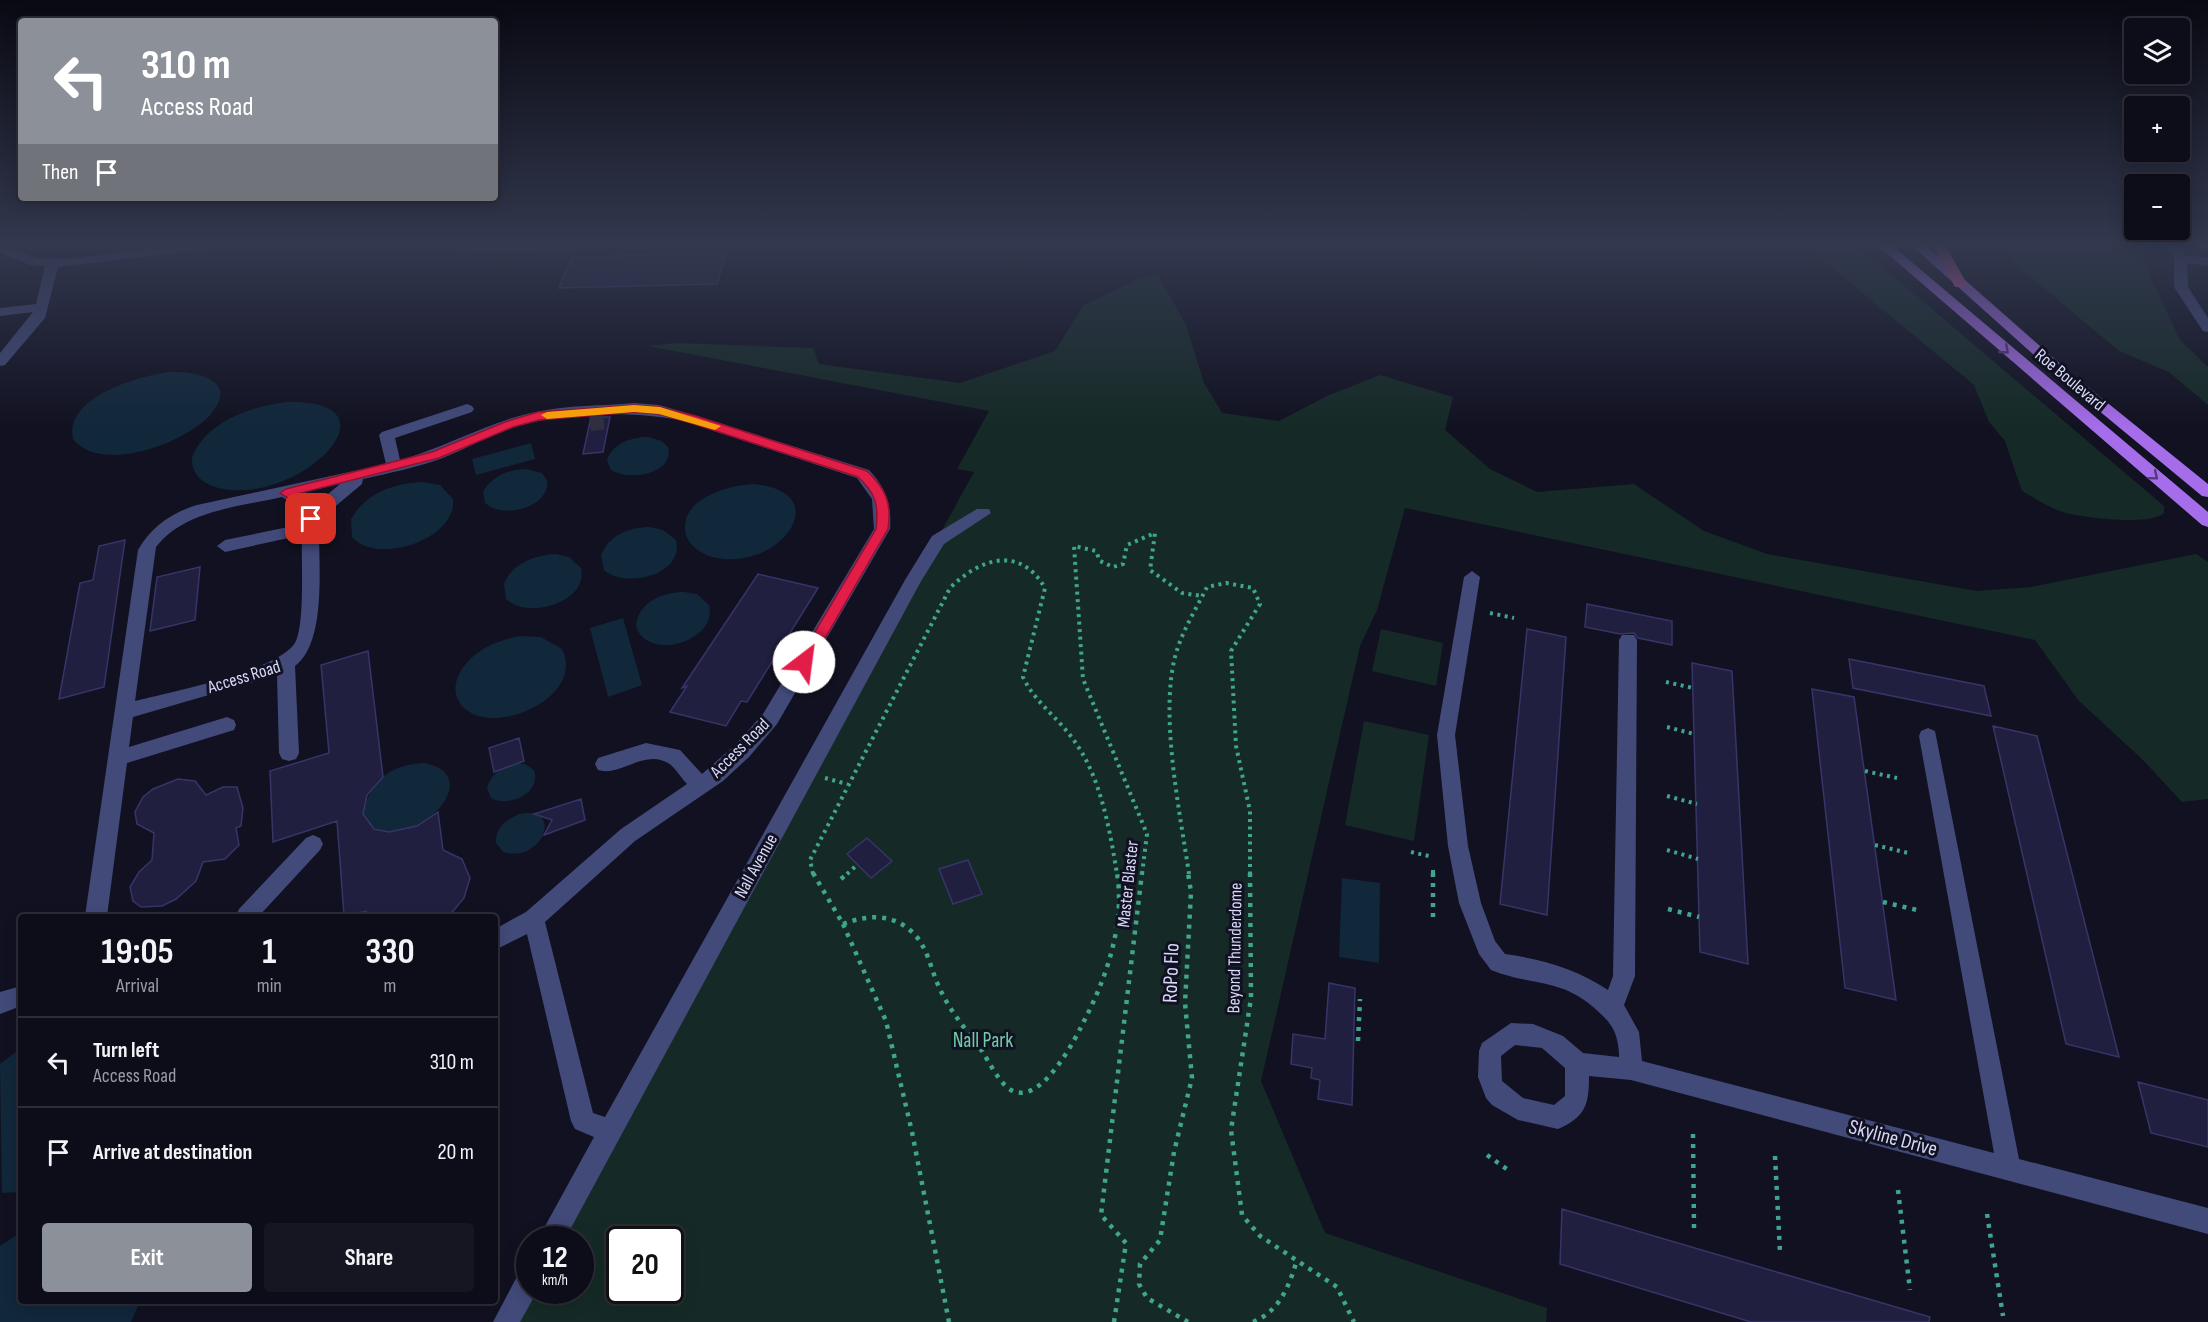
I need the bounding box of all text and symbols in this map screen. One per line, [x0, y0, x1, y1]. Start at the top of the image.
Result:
map controls [2124, 18, 2190, 240]
button: layers [2124, 18, 2190, 84]
text: 310 m [141, 40, 231, 91]
icon: left [42, 42, 120, 120]
text: Access Road [141, 91, 254, 123]
button: + [2124, 96, 2190, 162]
icon: arrive [90, 156, 123, 189]
text: Then [42, 159, 78, 186]
button: − [2124, 174, 2190, 240]
one-way arrow [1998, 343, 2009, 354]
street label: Roe Boulevard [2031, 345, 2109, 415]
one-way arrow [2147, 469, 2158, 480]
pin [285, 493, 336, 544]
icon: arrive [294, 502, 327, 535]
position arrow [772, 630, 836, 694]
street label: Access Road [204, 656, 283, 698]
street label: Access Road [705, 714, 774, 783]
street label: Nall Avenue [730, 830, 782, 902]
street label: Master Blaster [1113, 840, 1143, 928]
street label: Beyond Thunderdome [1223, 882, 1247, 1014]
text: 19:05 [101, 931, 174, 974]
text: 1 [262, 931, 276, 974]
text: 330 [365, 931, 415, 974]
street label: RoPo Flo [1157, 943, 1185, 1003]
text: Arrival [116, 974, 159, 998]
text: min [257, 974, 282, 998]
text: m [384, 974, 396, 998]
park label: Nall Park [953, 1028, 1013, 1053]
text: Turn left [93, 1037, 159, 1064]
icon: left [42, 1046, 75, 1079]
text: 310 m [430, 1049, 474, 1076]
text: Access Road [93, 1064, 176, 1088]
street label: Skyline Drive [1846, 1114, 1940, 1162]
icon: arrive [42, 1136, 75, 1169]
text: Arrive at destination [93, 1139, 252, 1166]
text: 20 m [438, 1139, 474, 1166]
button: Exit [42, 1223, 252, 1292]
button: Share [264, 1223, 474, 1292]
speed limit sign: 20 [606, 1226, 684, 1304]
text: 12 [542, 1240, 568, 1276]
text: km/h [542, 1271, 568, 1290]

